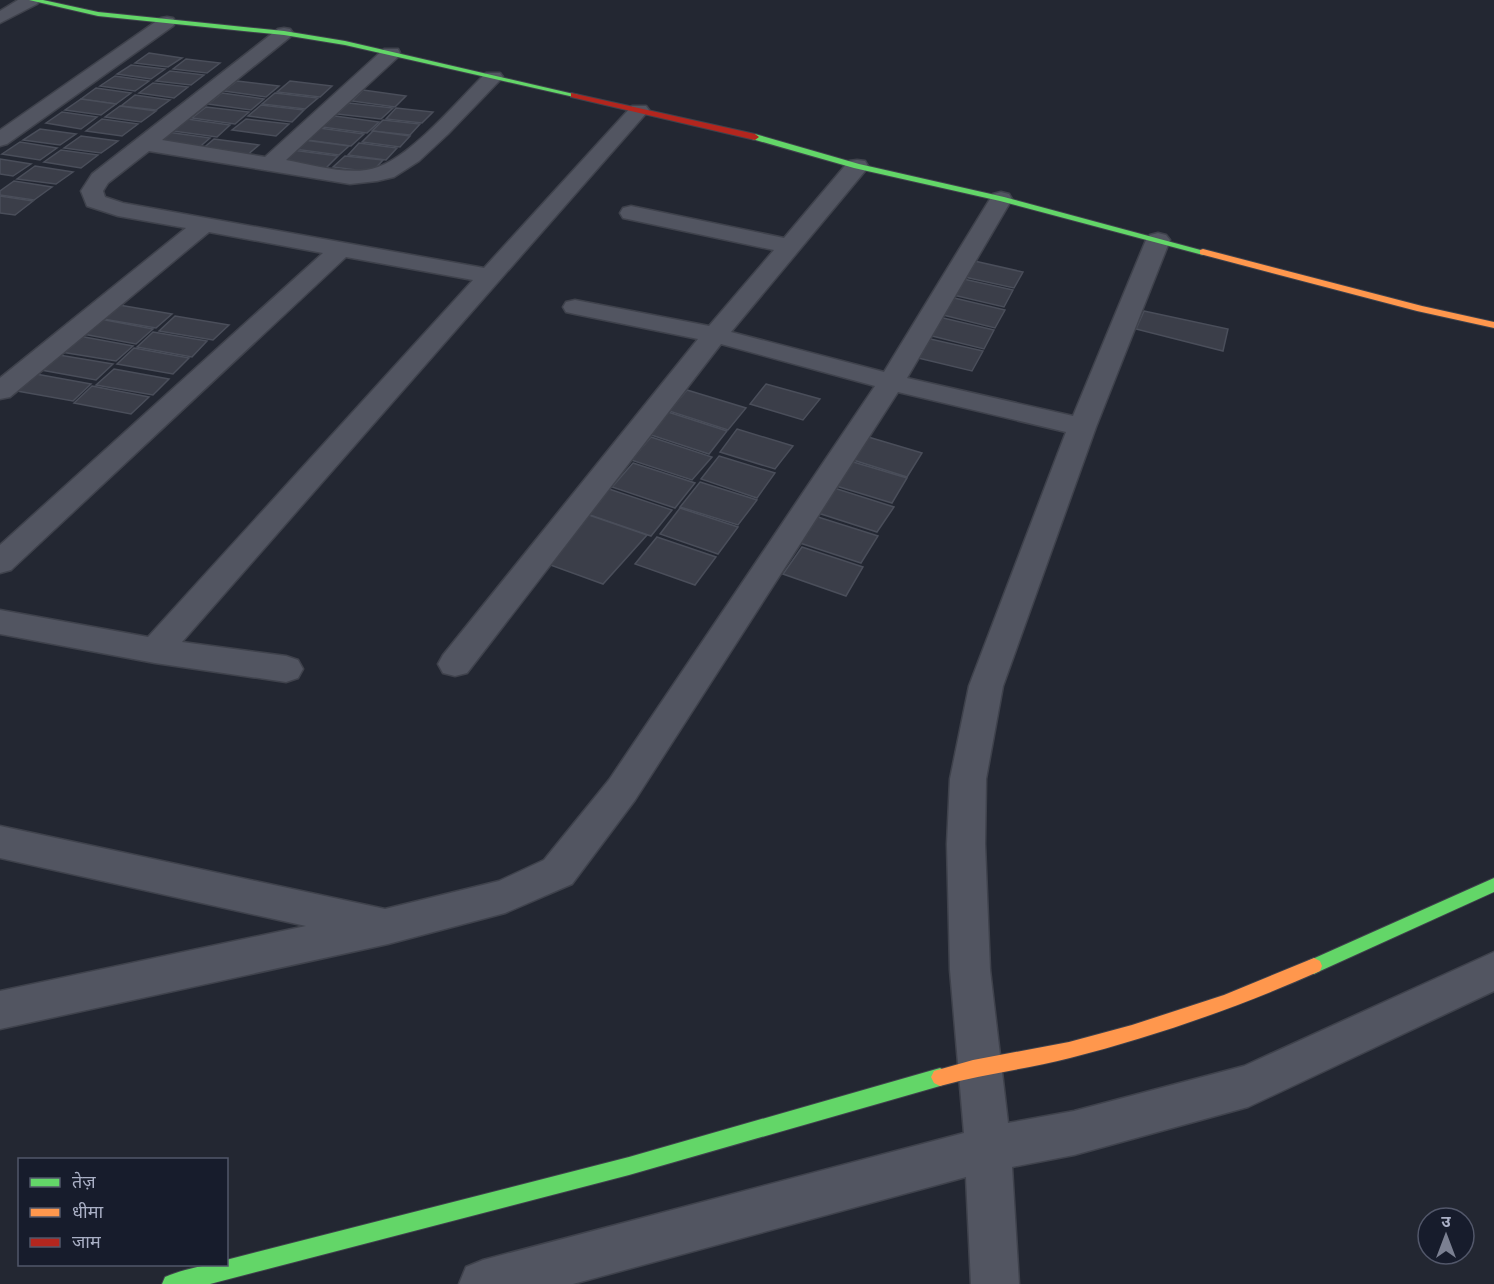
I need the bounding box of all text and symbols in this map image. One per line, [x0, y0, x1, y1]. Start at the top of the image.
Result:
legend [18, 1158, 228, 1266]
text: तेज़ [72, 1171, 96, 1192]
text: धीमा [72, 1201, 103, 1222]
north arrow [1416, 1206, 1476, 1266]
text: उ [1441, 1212, 1451, 1231]
text: जाम [72, 1231, 102, 1252]

